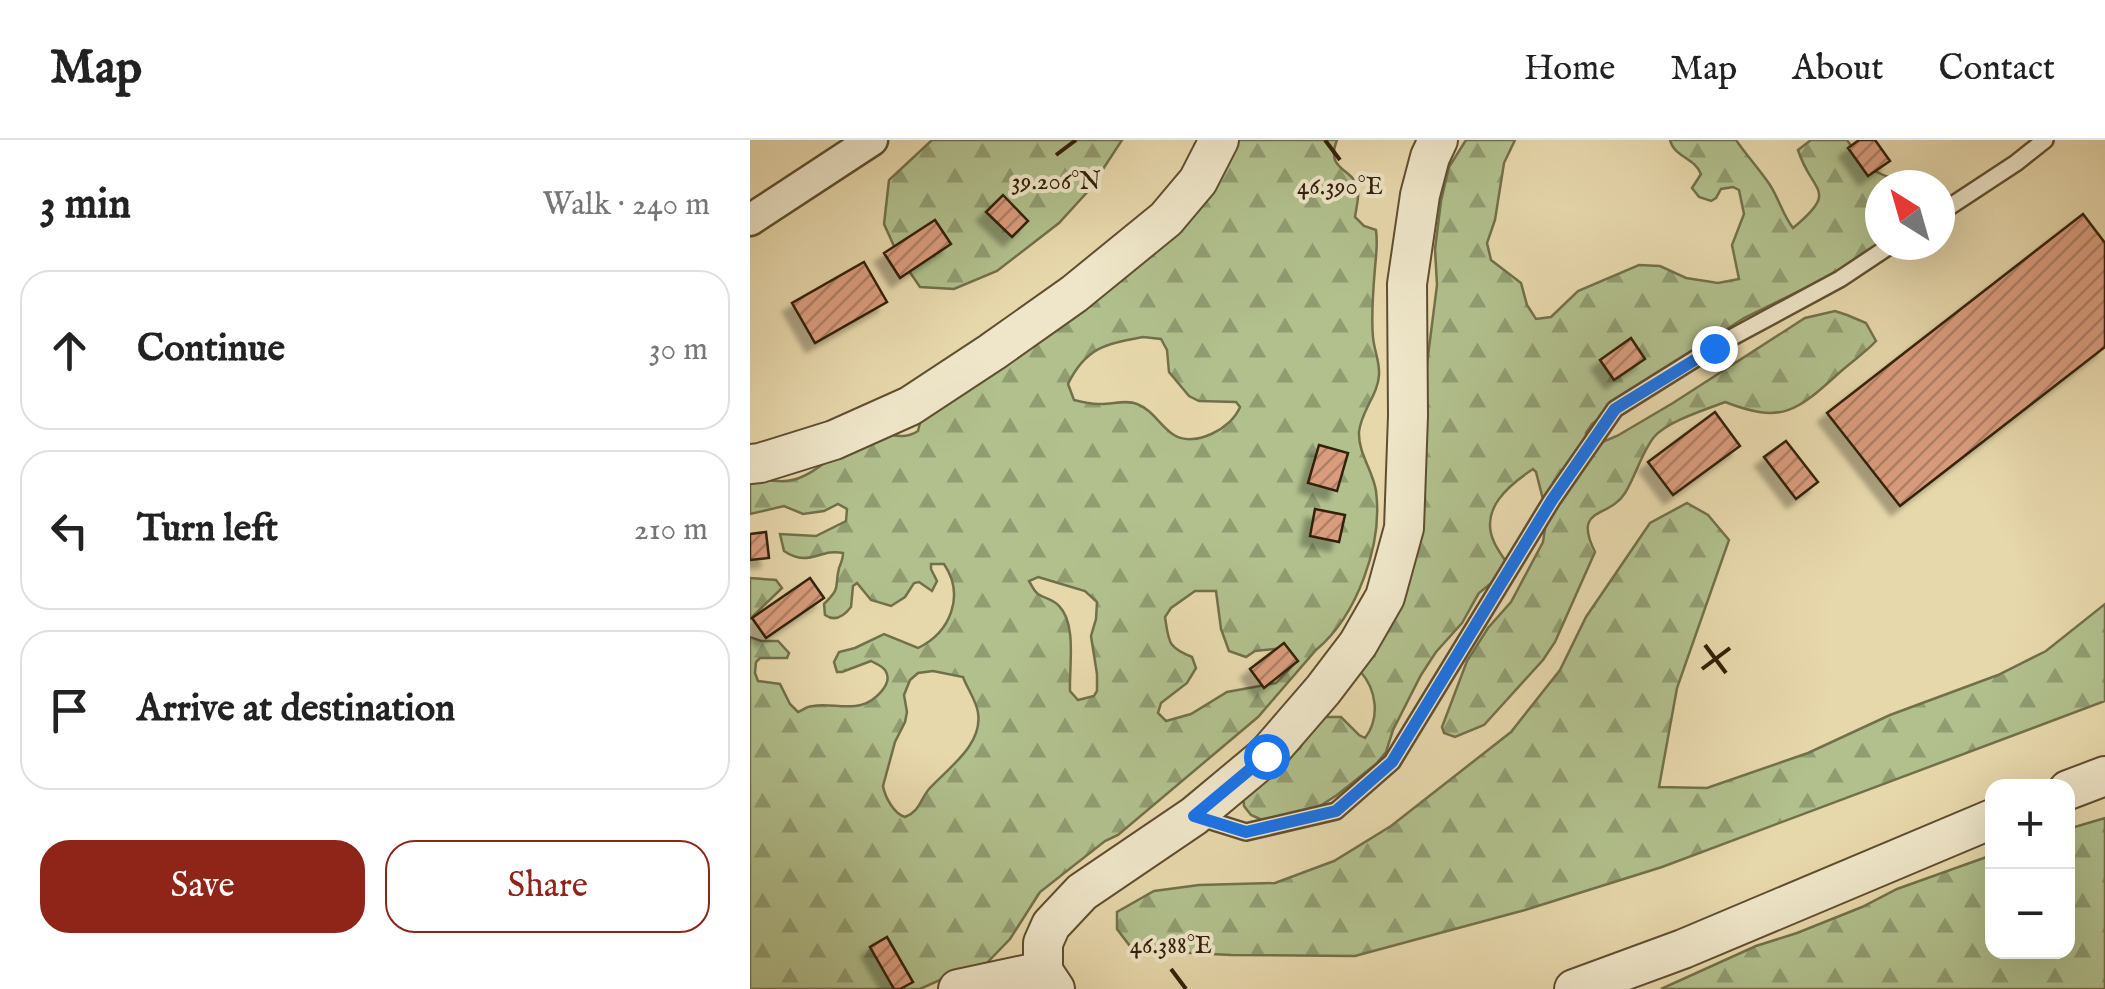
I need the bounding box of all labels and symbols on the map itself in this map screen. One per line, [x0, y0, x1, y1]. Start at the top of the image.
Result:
text: 39.206°N [1011, 166, 1101, 198]
north arrow [1865, 170, 1955, 260]
text: 46.390°E [1297, 171, 1383, 203]
route end [1692, 326, 1738, 372]
route start [1244, 734, 1290, 780]
text: 46.388°E [1130, 930, 1212, 962]

